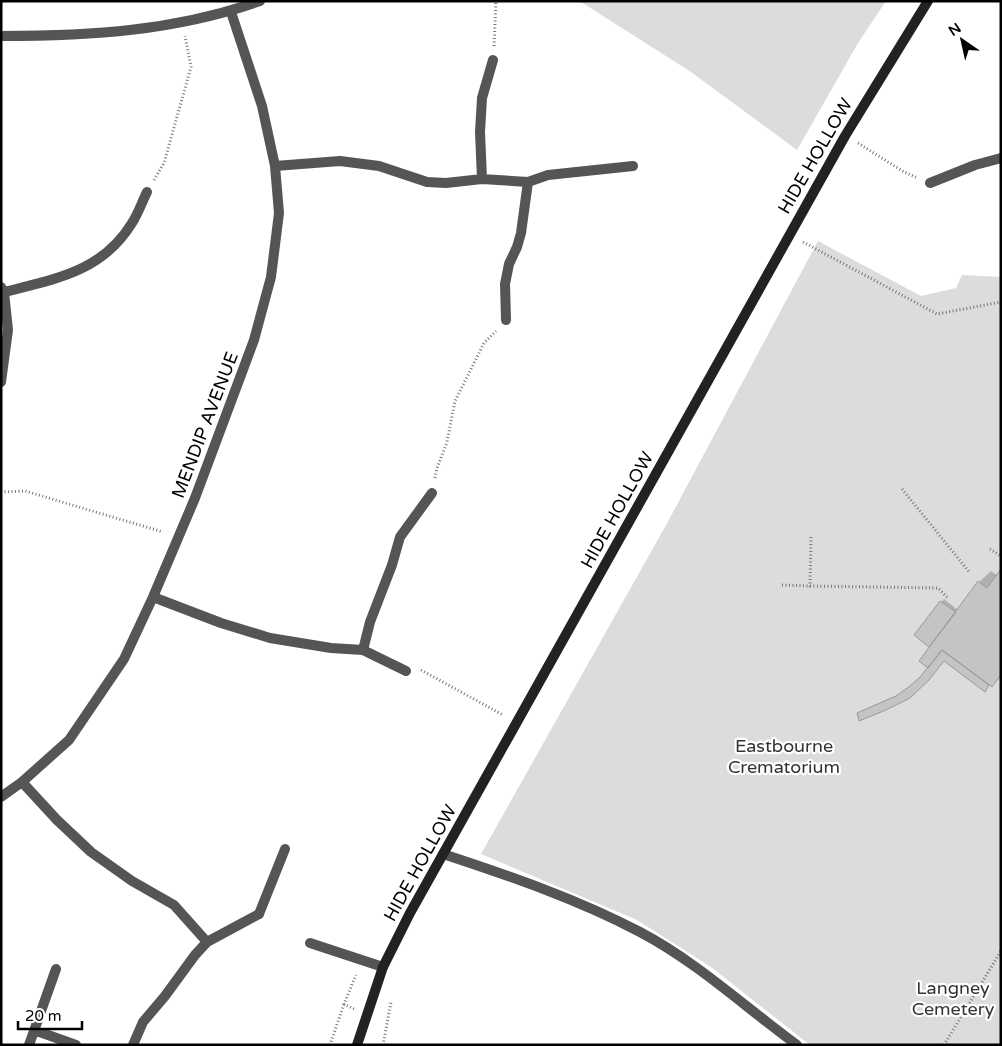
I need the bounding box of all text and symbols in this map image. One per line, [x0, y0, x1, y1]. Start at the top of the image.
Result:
north arrow [937, 15, 987, 65]
text: N [946, 19, 964, 40]
street label: HIDE HOLLOW [773, 94, 857, 218]
street label: MENDIP AVENUE [167, 349, 243, 501]
street label: HIDE HOLLOW [576, 448, 658, 572]
park label: Eastbourne Crematorium [728, 735, 840, 778]
street label: HIDE HOLLOW [379, 801, 461, 925]
park label: Langney Cemetery [912, 977, 995, 1020]
scale bar [18, 998, 81, 1030]
text: 20 m [25, 1007, 62, 1025]

